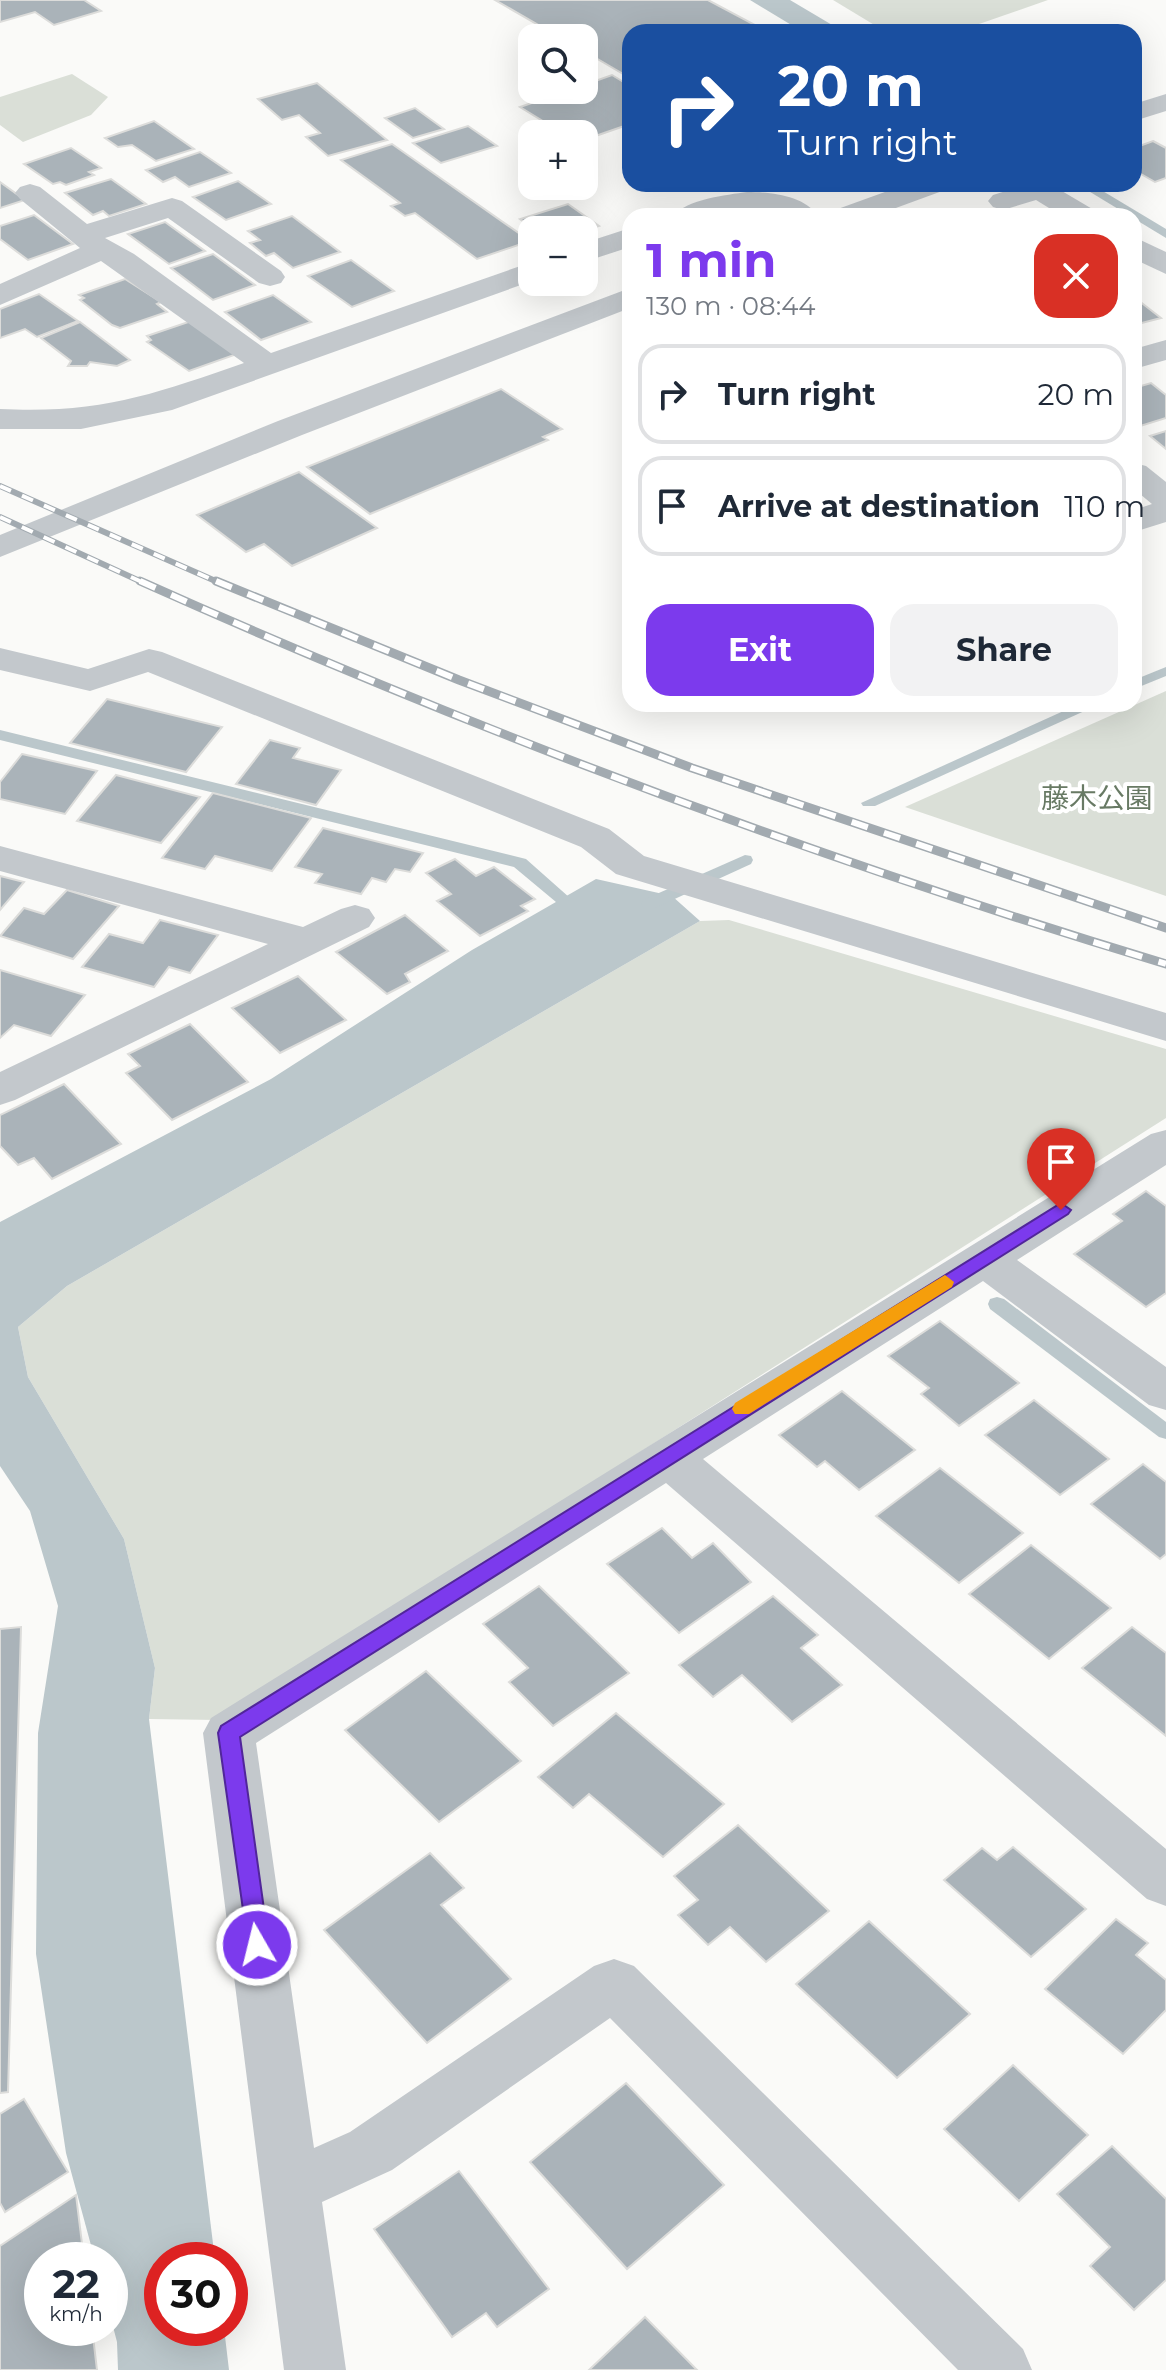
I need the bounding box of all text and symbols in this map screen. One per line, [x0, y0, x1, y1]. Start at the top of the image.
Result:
map controls [518, 24, 598, 296]
button: search [518, 24, 598, 104]
text: 20 m [778, 52, 924, 120]
icon: right [646, 56, 750, 160]
button: + [518, 120, 598, 200]
text: Turn right [778, 120, 958, 164]
button: − [518, 216, 598, 296]
text: 1 min [646, 231, 776, 289]
button: close [1034, 234, 1118, 318]
text: 130 m · 08:44 [646, 290, 816, 322]
icon: right [650, 372, 694, 416]
text: Turn right [718, 376, 875, 413]
text: 20 m [1037, 376, 1114, 413]
icon: arrive [650, 484, 694, 528]
text: Arrive at destination [718, 488, 1040, 525]
text: 110 m [1064, 488, 1145, 525]
button: Exit [646, 604, 874, 696]
button: Share [890, 604, 1118, 696]
park label: 藤木公園 [1041, 781, 1153, 815]
pin [1027, 1128, 1095, 1210]
icon: arrive [1039, 1140, 1083, 1184]
position arrow [215, 1903, 299, 1987]
speed limit sign: 30 [144, 2242, 248, 2346]
text: 22 [52, 2259, 100, 2308]
text: km/h [49, 2302, 103, 2326]

